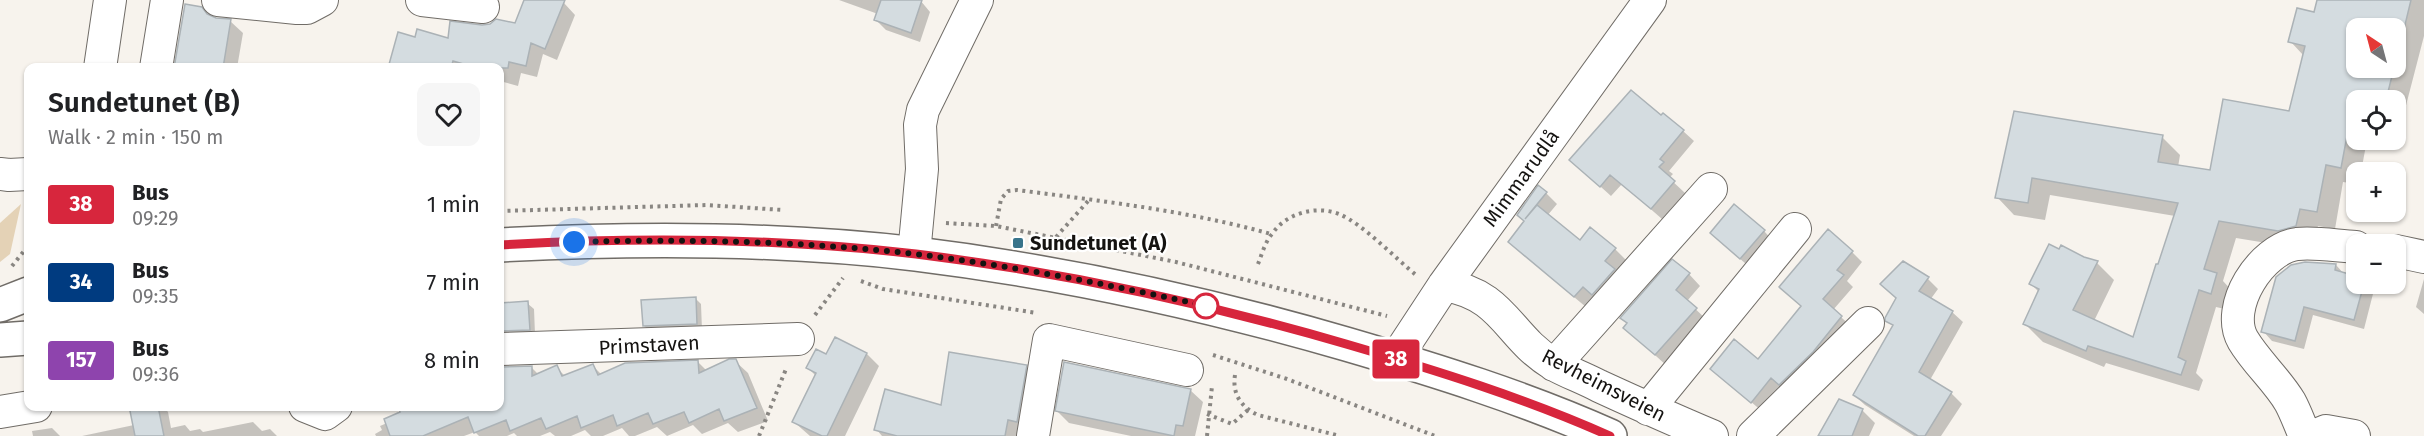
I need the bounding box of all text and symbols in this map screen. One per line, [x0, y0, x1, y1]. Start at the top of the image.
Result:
north arrow [2346, 18, 2406, 78]
map controls [2346, 18, 2406, 294]
button: heart [417, 83, 480, 146]
text: Sundetunet (B) [48, 86, 240, 119]
button: locate [2346, 90, 2406, 150]
text: Walk · 2 min · 150 m [48, 125, 223, 149]
street label: Mimmarudlå [1478, 125, 1564, 231]
button: + [2346, 162, 2406, 222]
text: Bus [132, 179, 169, 206]
text: 38 [69, 191, 93, 217]
text: 1 min [427, 191, 480, 218]
text: 09:29 [132, 206, 178, 230]
your location [559, 227, 589, 257]
place label: Sundetunet (A) [1030, 231, 1167, 255]
button: − [2346, 234, 2406, 294]
marker: Sundetunet (A) [1011, 236, 1025, 250]
text: Bus [132, 257, 169, 284]
text: 34 [70, 269, 92, 295]
text: 7 min [426, 269, 480, 296]
text: 09:35 [132, 284, 178, 308]
unlabelled marker [1193, 293, 1219, 319]
street label: Primstaven [598, 330, 700, 360]
text: Bus [132, 335, 169, 362]
line badge: 38 [1369, 340, 1423, 378]
street label: Revheimsveien [1538, 343, 1670, 427]
text: 38 [1384, 346, 1408, 372]
text: 157 [66, 347, 96, 373]
text: 8 min [424, 347, 480, 374]
text: 09:36 [132, 362, 179, 386]

